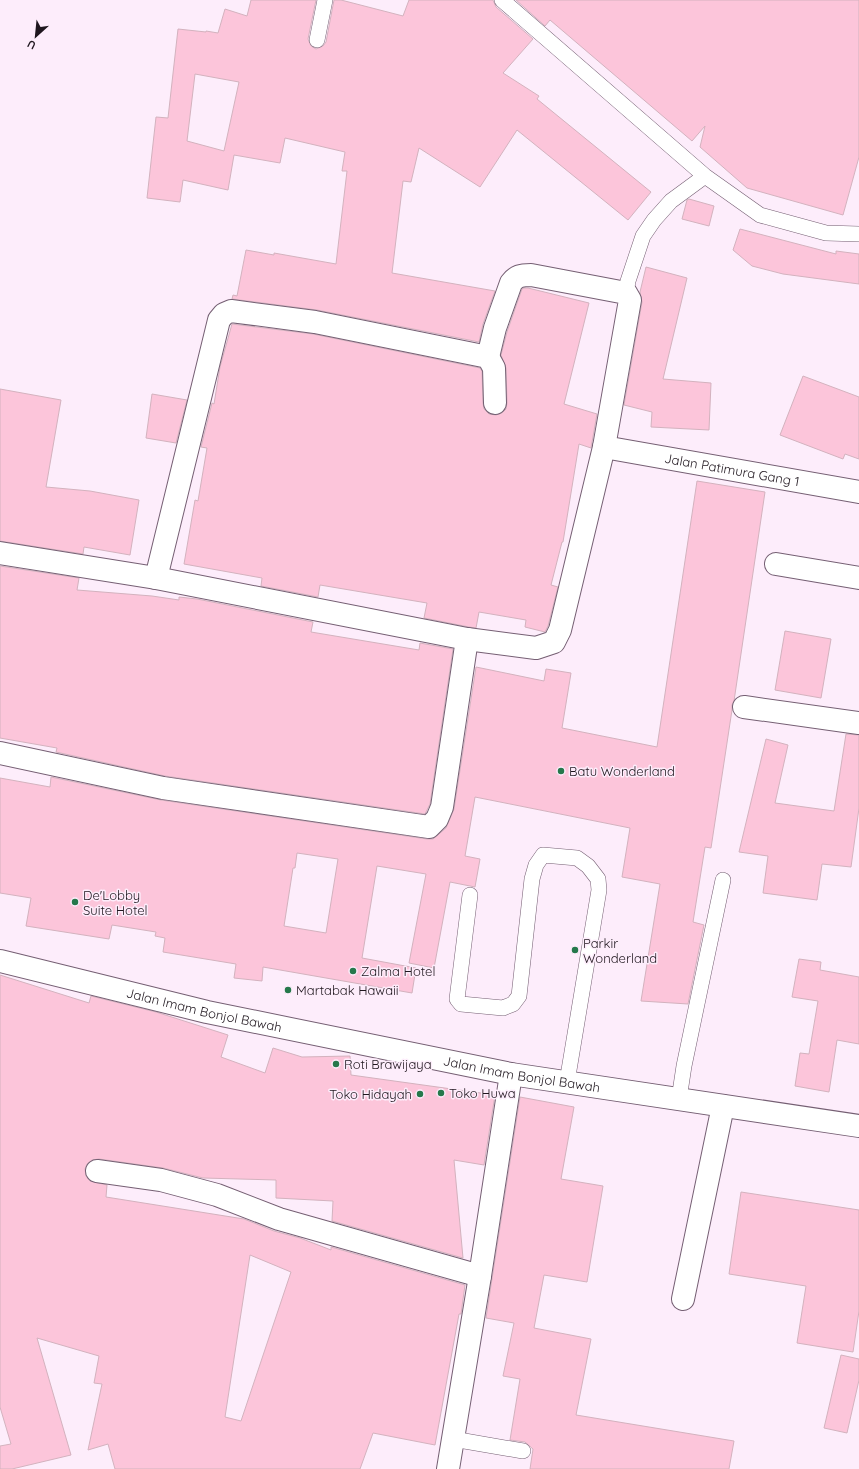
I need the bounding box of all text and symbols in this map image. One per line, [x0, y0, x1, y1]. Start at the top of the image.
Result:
north arrow [16, 16, 56, 56]
text: U [25, 37, 38, 53]
street label: Jalan Patimura Gang 1 [663, 450, 801, 489]
place label: Batu Wonderland [569, 763, 675, 779]
marker: Batu Wonderland [556, 766, 566, 776]
place label: De'Lobby Suite Hotel [83, 887, 148, 918]
marker: De'Lobby Suite Hotel [70, 897, 80, 907]
place label: Parkir Wonderland [583, 935, 657, 966]
marker: Parkir Wonderland [570, 945, 580, 955]
place label: Zalma Hotel [361, 963, 435, 979]
marker: Zalma Hotel [348, 966, 358, 976]
place label: Martabak Hawaii [296, 982, 399, 998]
street label: Jalan Imam Bonjol Bawah [125, 984, 283, 1035]
marker: Martabak Hawaii [283, 985, 293, 995]
street label: Jalan Imam Bonjol Bawah [442, 1052, 601, 1095]
place label: Roti Brawijaya [344, 1056, 432, 1072]
marker: Roti Brawijaya [331, 1059, 341, 1069]
place label: Toko Huwa [449, 1085, 516, 1101]
place label: Toko Hidayah [329, 1086, 412, 1102]
marker: Toko Huwa [436, 1088, 446, 1098]
marker: Toko Hidayah [415, 1089, 425, 1099]

